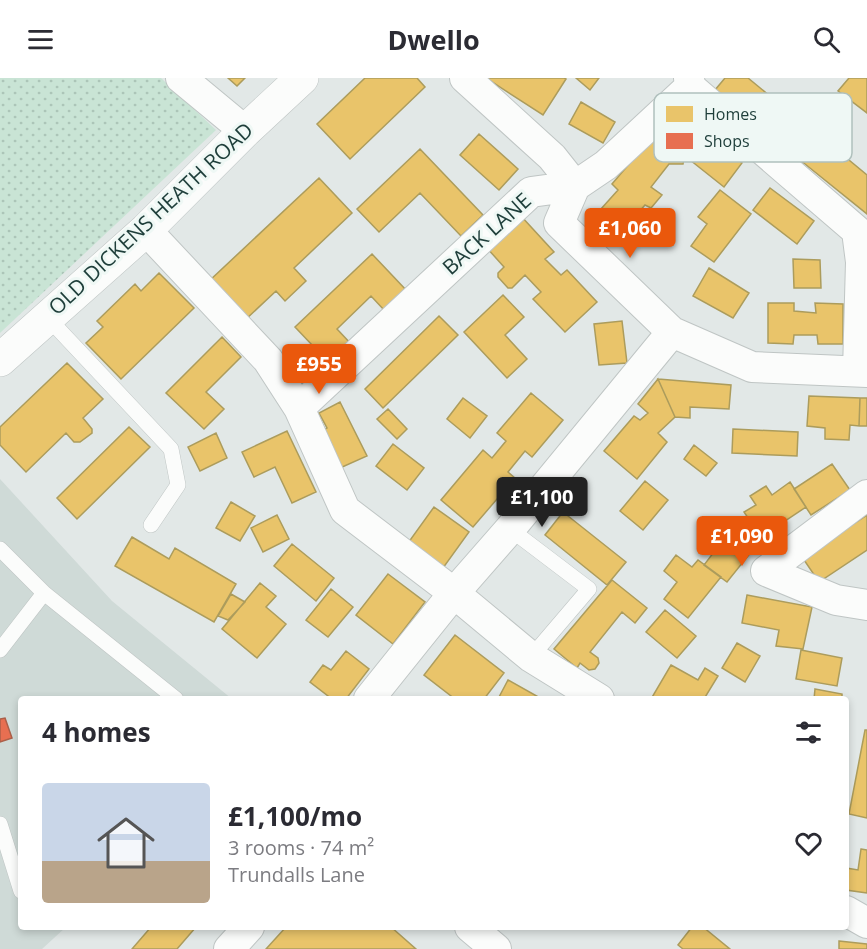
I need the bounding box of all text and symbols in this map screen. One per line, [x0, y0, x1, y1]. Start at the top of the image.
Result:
text: Dwello [387, 21, 480, 58]
icon: menu [24, 23, 57, 56]
icon: search [810, 23, 843, 56]
legend [654, 93, 852, 162]
text: Homes [704, 103, 757, 125]
street label: OLD DICKENS HEATH ROAD [42, 116, 259, 321]
text: Shops [704, 130, 750, 152]
street label: BACK LANE [436, 186, 537, 280]
pin: £1,060 [581, 208, 679, 259]
text: £1,060 [599, 214, 661, 241]
pin: £955 [283, 344, 355, 395]
text: £955 [296, 350, 342, 377]
pin: £1,100 [493, 477, 591, 528]
text: £1,100 [511, 483, 573, 510]
pin: £1,090 [693, 516, 791, 567]
text: £1,090 [711, 522, 773, 549]
text: 4 homes [42, 714, 151, 750]
icon: filters [792, 716, 825, 749]
text: £1,100/mo [228, 798, 362, 834]
icon: home [90, 807, 162, 879]
icon: heart [792, 827, 825, 860]
text: 3 rooms · 74 m² [228, 834, 374, 861]
text: Trundalls Lane [228, 861, 365, 888]

